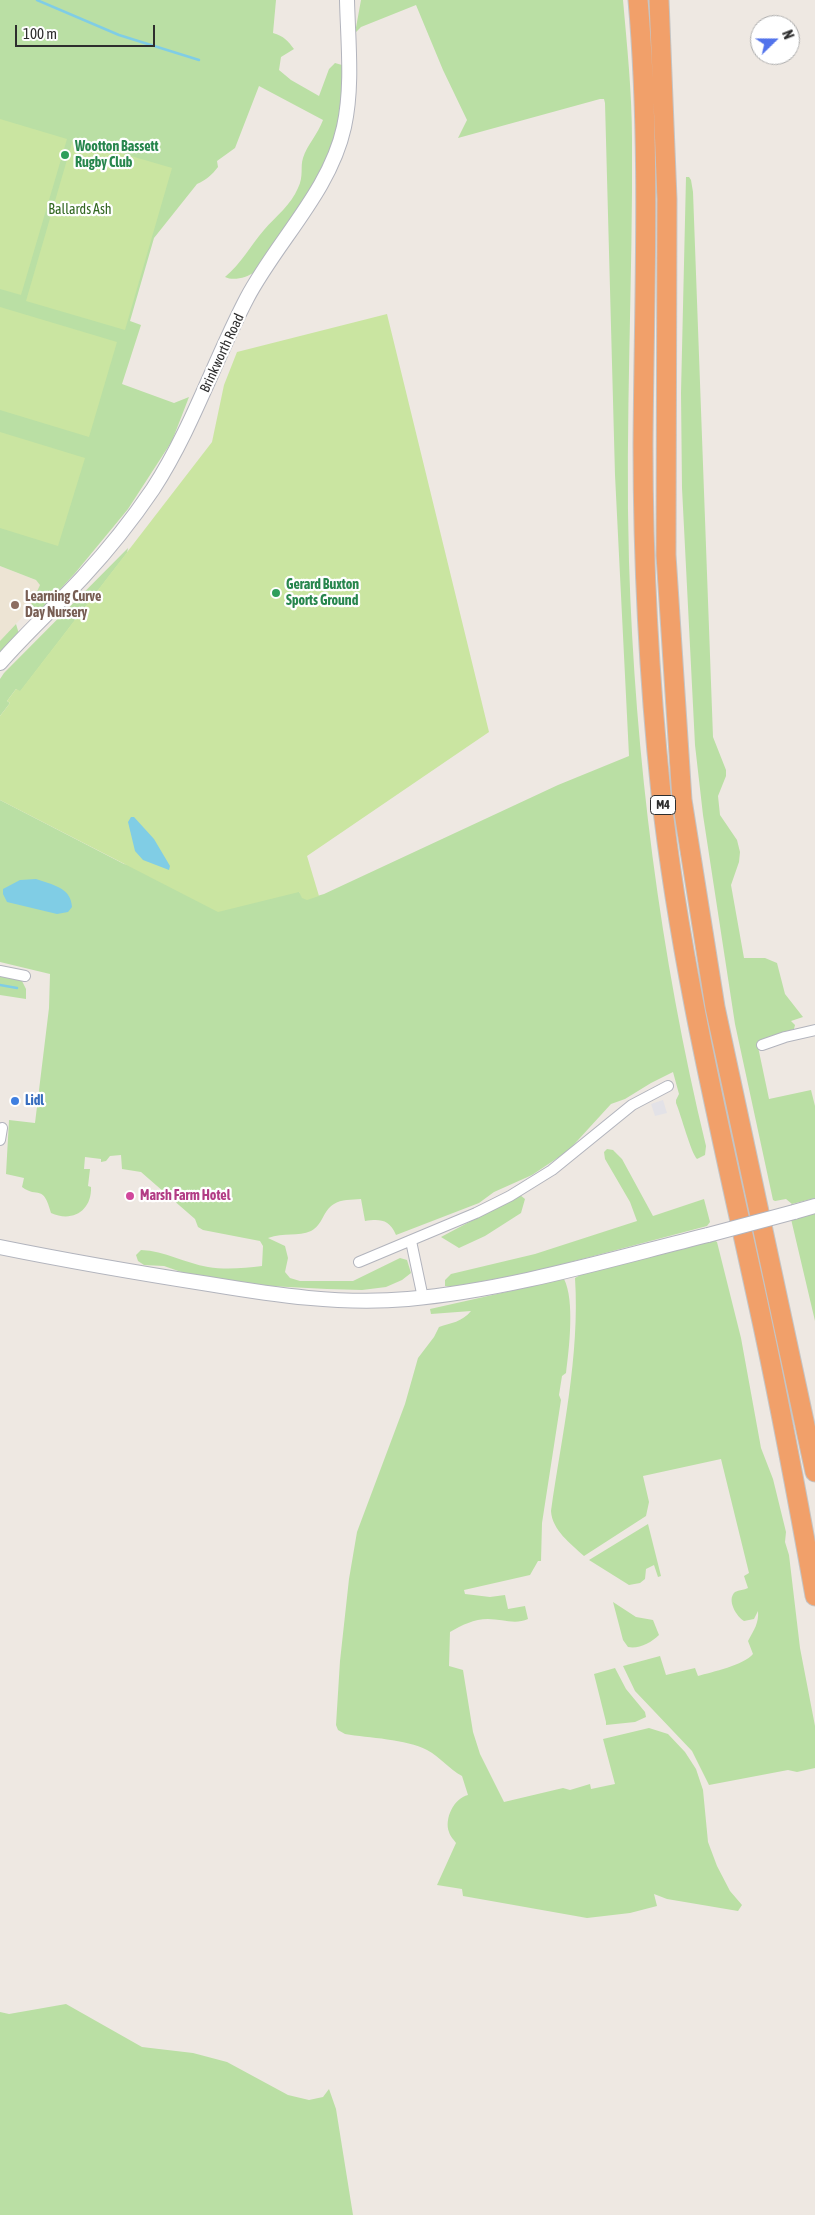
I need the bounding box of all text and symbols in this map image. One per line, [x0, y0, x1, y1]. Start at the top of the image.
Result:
scale bar [18, 15, 158, 47]
north arrow [750, 15, 800, 65]
text: 100 m [23, 25, 57, 42]
text: N [779, 28, 797, 42]
place label: Wootton Bassett Rugby Club [75, 139, 159, 172]
marker: Wootton Bassett Rugby Club [59, 149, 71, 161]
park label: Ballards Ash [48, 202, 112, 218]
street label: Brinkworth Road [196, 311, 248, 395]
place label: Gerard Buxton Sports Ground [286, 577, 359, 610]
marker: Gerard Buxton Sports Ground [270, 587, 282, 599]
place label: Learning Curve Day Nursery [25, 589, 101, 622]
marker: Learning Curve Day Nursery [9, 599, 21, 611]
road number: M4 [650, 796, 676, 814]
place label: Lidl [25, 1093, 44, 1109]
marker: Lidl [9, 1095, 21, 1107]
place label: Marsh Farm Hotel [140, 1188, 230, 1204]
marker: Marsh Farm Hotel [124, 1190, 136, 1202]

